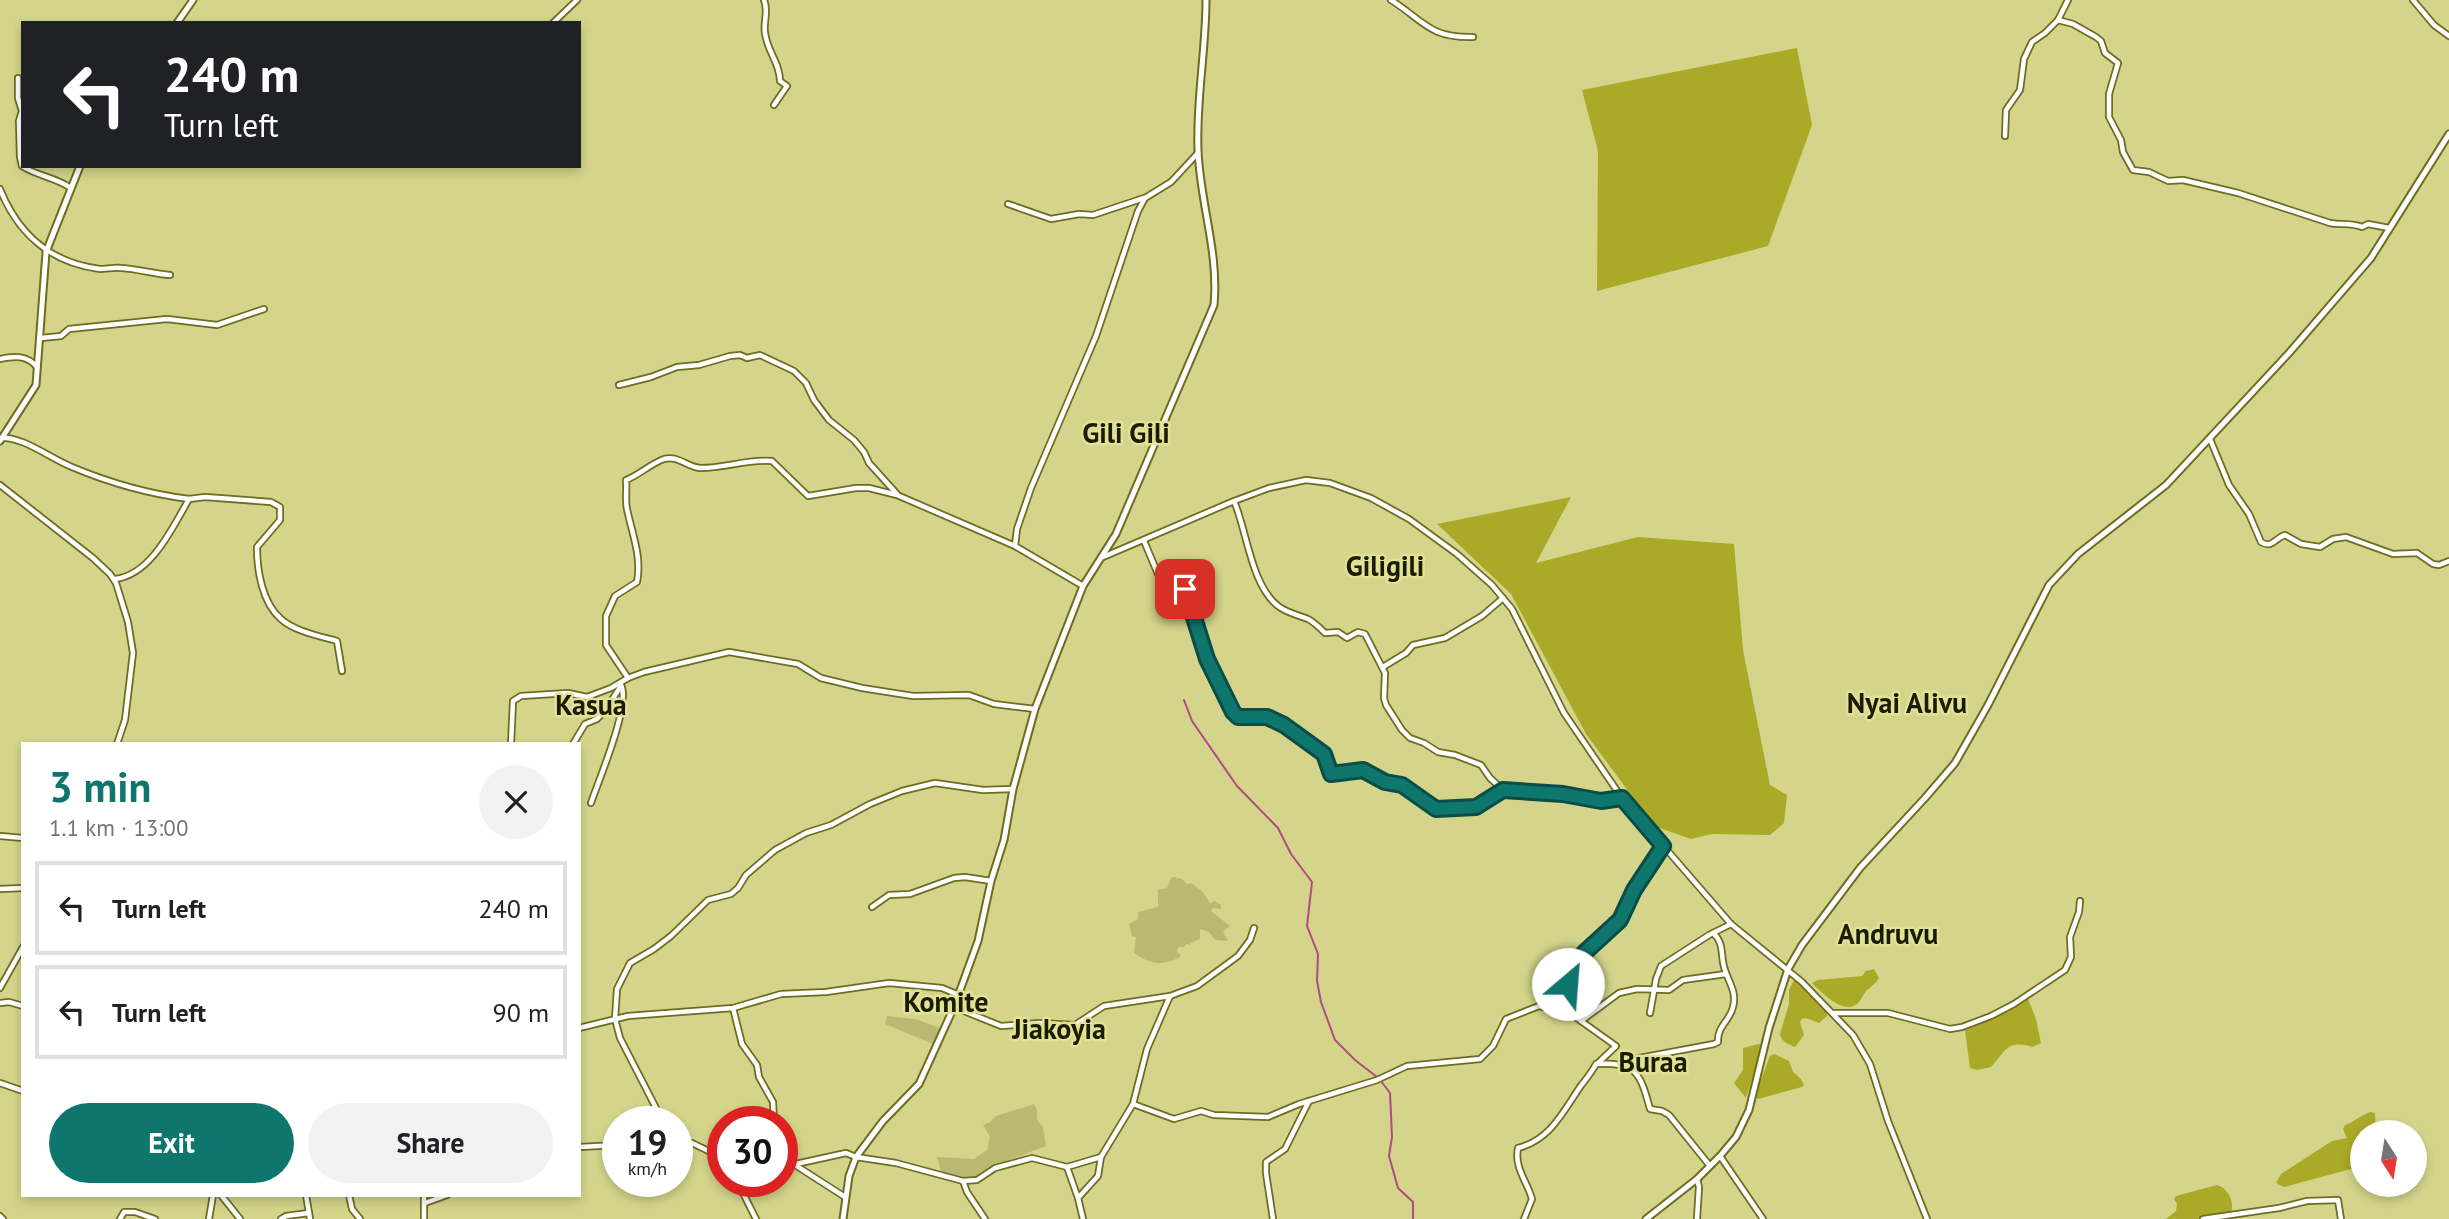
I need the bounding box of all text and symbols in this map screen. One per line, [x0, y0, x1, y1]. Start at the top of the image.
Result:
text: 240 m [164, 42, 299, 106]
icon: left [49, 49, 140, 140]
text: Turn left [164, 104, 279, 146]
district label: Gili Gili [1082, 414, 1170, 451]
district label: Giligili [1346, 547, 1424, 584]
pin [1155, 559, 1215, 619]
icon: arrive [1166, 570, 1204, 608]
district label: Nyai Alivu [1847, 684, 1967, 721]
district label: Kasua [555, 686, 627, 723]
text: 3 min [49, 759, 151, 814]
button: close [479, 765, 553, 839]
text: 1.1 km · 13:00 [49, 813, 188, 842]
icon: left [53, 889, 91, 927]
text: Turn left [112, 892, 206, 925]
text: 240 m [478, 892, 549, 925]
district label: Andruvu [1838, 915, 1938, 952]
position arrow [1531, 947, 1605, 1021]
district label: Komite [904, 983, 988, 1020]
icon: left [53, 993, 91, 1031]
text: Turn left [112, 996, 206, 1029]
text: 90 m [493, 996, 549, 1029]
district label: Jiakoyia [1011, 1010, 1106, 1047]
district label: Buraa [1618, 1043, 1688, 1080]
button: Exit [49, 1103, 294, 1183]
button: Share [308, 1103, 553, 1183]
speed limit sign: 30 [707, 1106, 798, 1197]
text: 19 [628, 1119, 667, 1165]
north arrow [2350, 1120, 2427, 1197]
map controls [2350, 1120, 2427, 1197]
text: km/h [628, 1157, 667, 1180]

